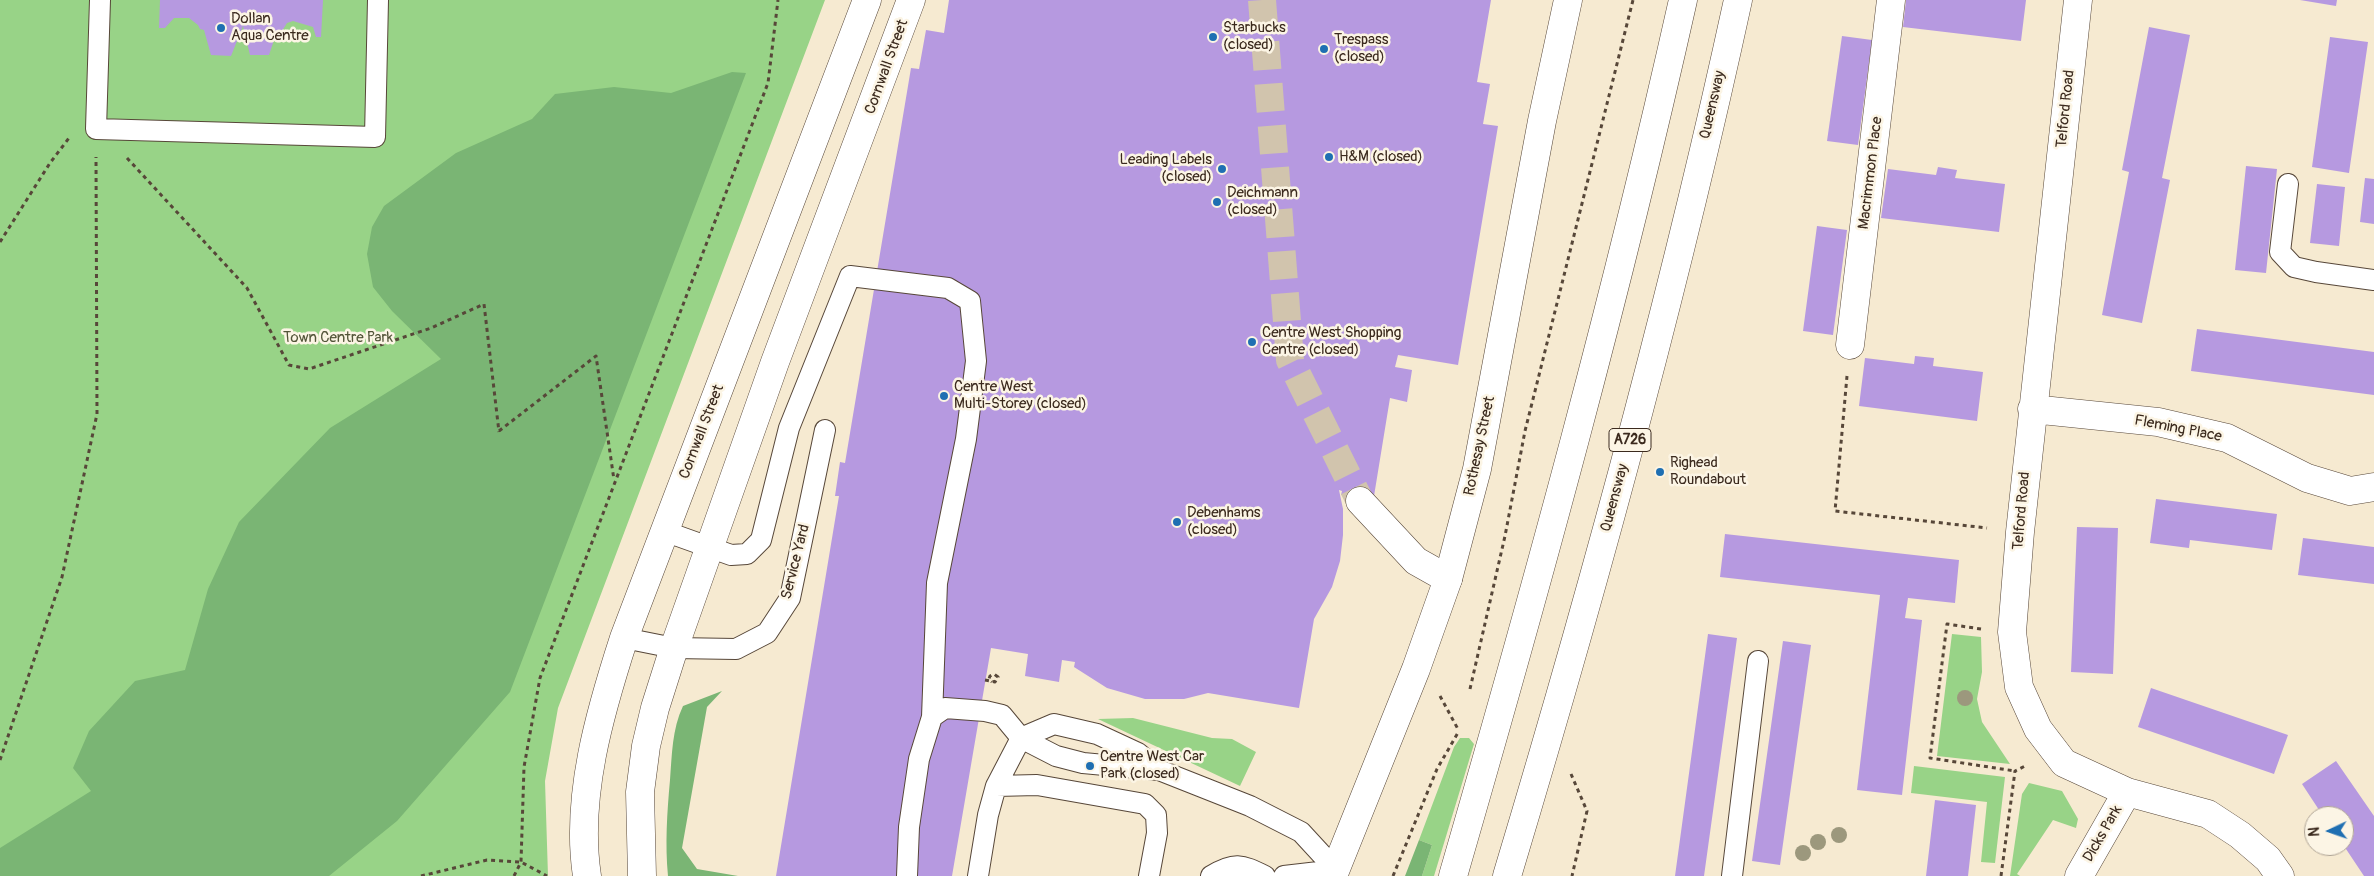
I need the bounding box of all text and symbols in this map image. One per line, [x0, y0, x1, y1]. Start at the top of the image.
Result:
place label: Dollan Aqua Centre [231, 10, 309, 45]
street label: Cornwall Street [862, 17, 912, 117]
place label: Starbucks (closed) [1223, 19, 1286, 54]
marker: Dollan Aqua Centre [215, 22, 227, 34]
marker: Starbucks (closed) [1207, 31, 1219, 43]
place label: Trespass (closed) [1334, 31, 1388, 66]
marker: Trespass (closed) [1318, 43, 1330, 55]
street label: Queensway [1696, 69, 1730, 141]
street label: Telford Road [2053, 69, 2079, 149]
street label: Macrimmon Place [1855, 116, 1887, 230]
place label: H&M (closed) [1339, 148, 1423, 166]
place label: Leading Labels (closed) [1120, 151, 1212, 186]
marker: H&M (closed) [1323, 151, 1335, 163]
marker: Leading Labels (closed) [1216, 163, 1228, 175]
place label: Deichmann (closed) [1227, 184, 1298, 219]
marker: Deichmann (closed) [1211, 196, 1223, 208]
place label: Centre West Shopping Centre (closed) [1262, 324, 1401, 359]
park label: Town Centre Park [283, 329, 393, 347]
marker: Centre West Shopping Centre (closed) [1246, 336, 1258, 348]
place label: Centre West Multi-Storey (closed) [954, 378, 1087, 413]
street label: Cornwall Street [676, 382, 728, 482]
marker: Centre West Multi-Storey (closed) [938, 390, 950, 402]
street label: Rothesay Street [1461, 395, 1499, 497]
street label: Fleming Place [2133, 412, 2223, 446]
road number: A726 [1609, 428, 1651, 452]
place label: Righead Roundabout [1670, 454, 1746, 489]
street label: Queensway [1597, 462, 1633, 534]
marker: Righead Roundabout [1654, 466, 1666, 478]
street label: Telford Road [2010, 471, 2034, 551]
place label: Debenhams (closed) [1187, 504, 1261, 539]
marker: Debenhams (closed) [1171, 516, 1183, 528]
street label: Service Yard [778, 523, 814, 601]
place label: Centre West Car Park (closed) [1100, 748, 1204, 783]
marker: Centre West Car Park (closed) [1084, 760, 1096, 772]
street label: Dicks Park [2080, 803, 2126, 865]
north arrow [2304, 806, 2354, 856]
text: N [2306, 827, 2323, 837]

